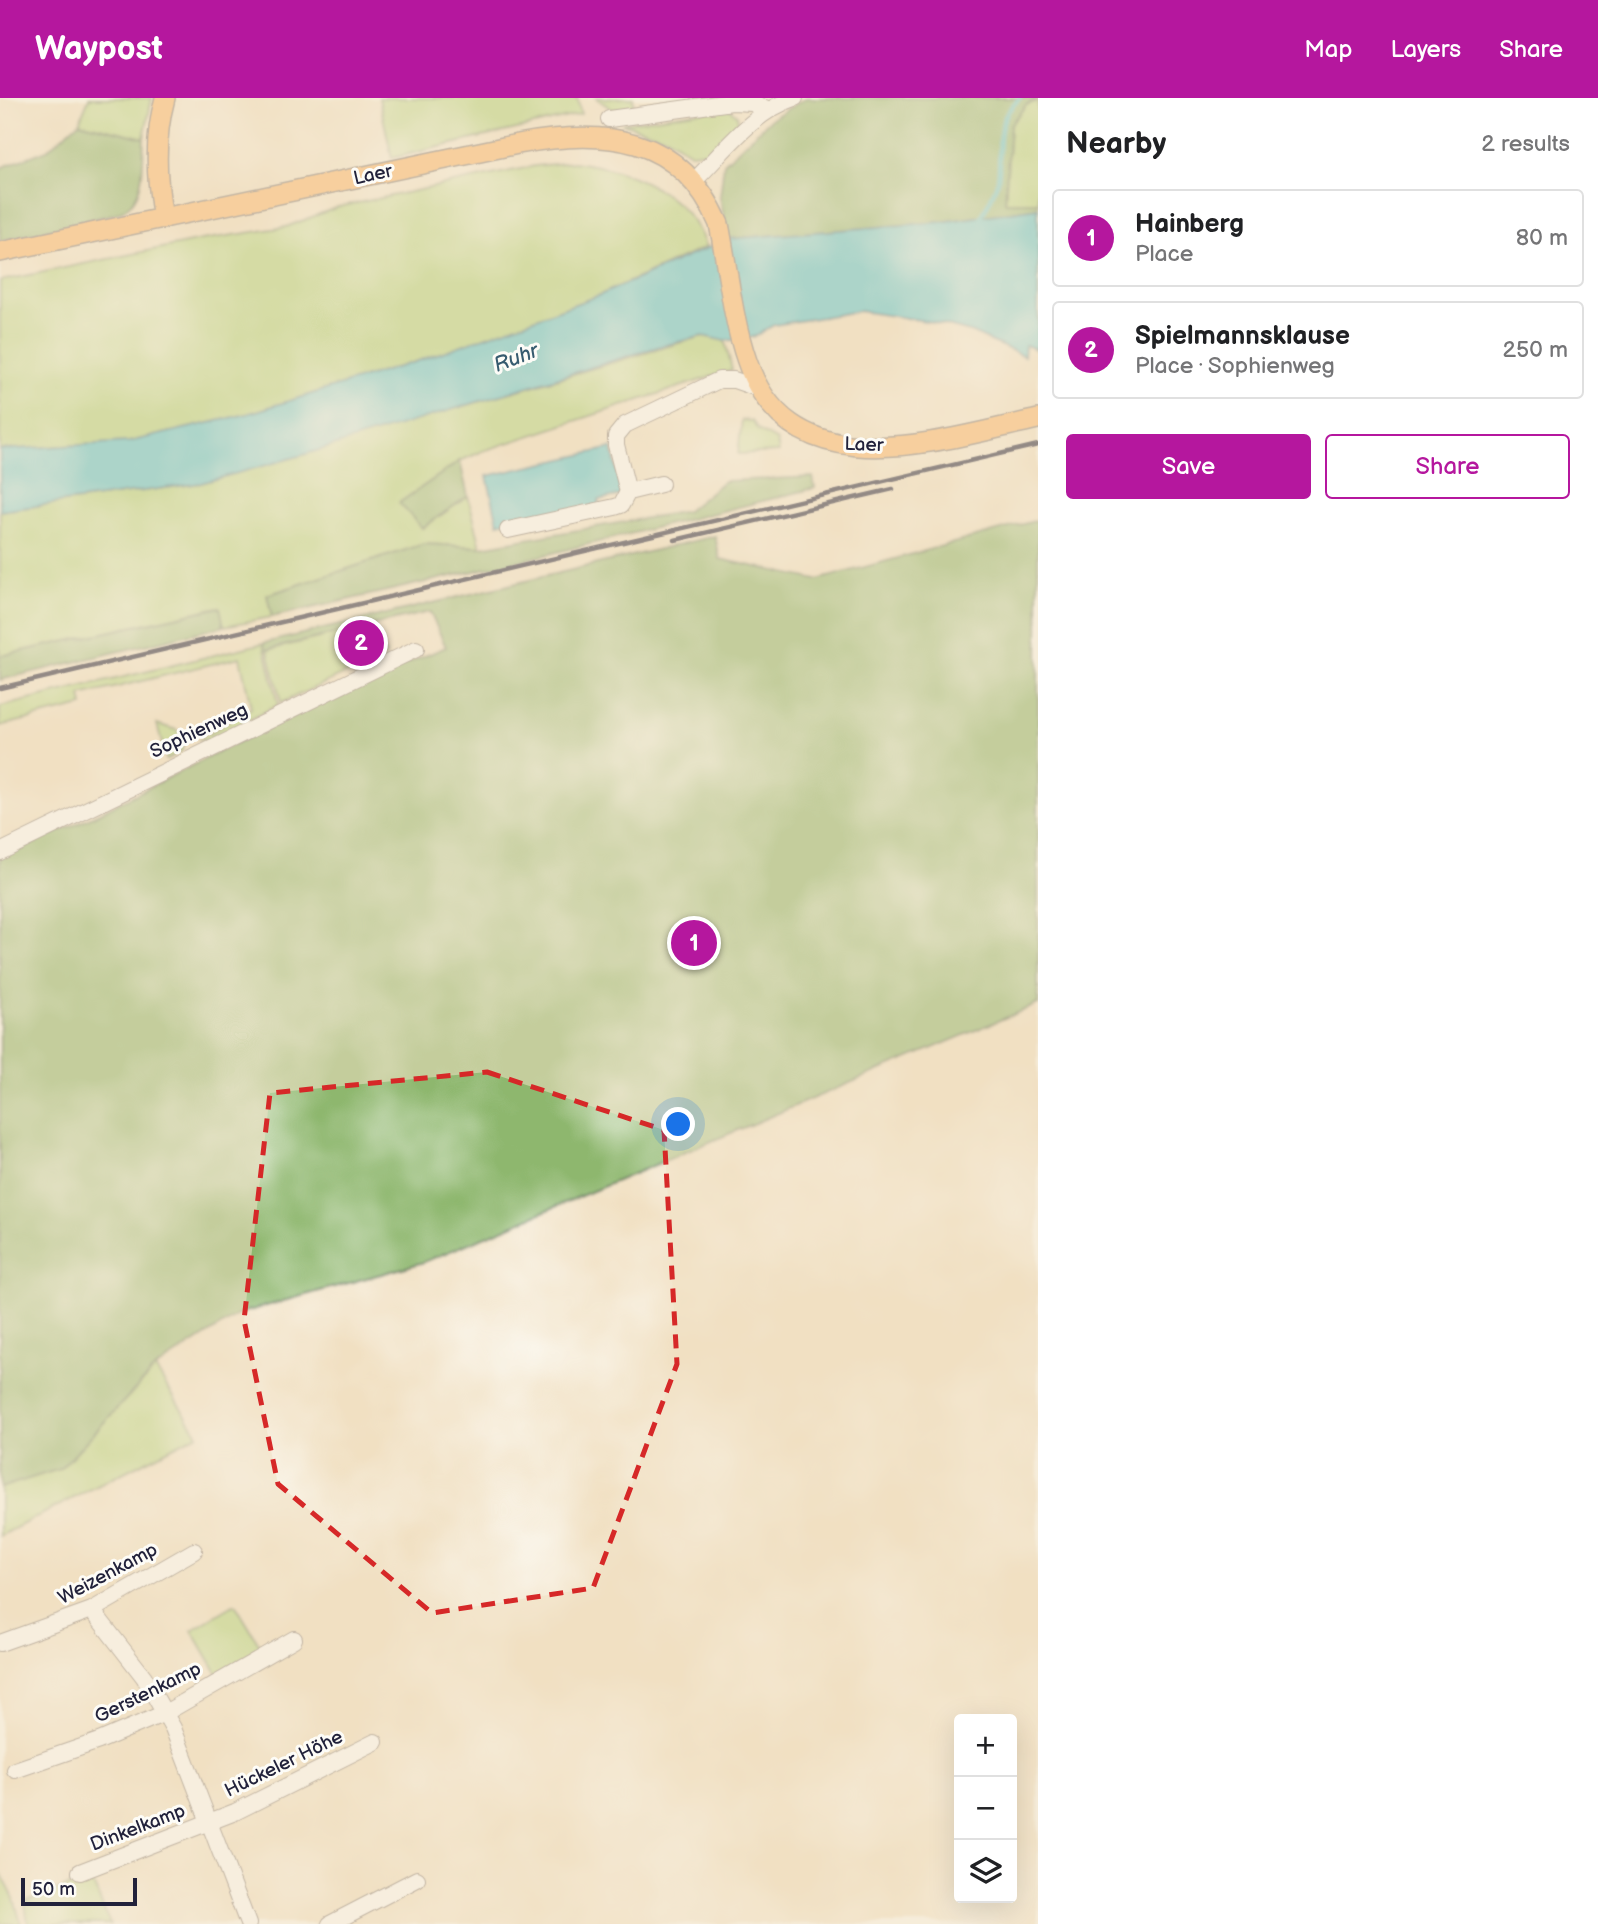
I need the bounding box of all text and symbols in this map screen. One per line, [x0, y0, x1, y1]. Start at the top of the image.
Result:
text: Waypost [35, 29, 163, 69]
text: Map [1304, 35, 1352, 64]
text: Layers [1390, 35, 1461, 64]
text: Share [1499, 35, 1563, 64]
text: Nearby [1066, 126, 1166, 162]
text: 2 results [1481, 130, 1570, 158]
street label: Laer [351, 159, 396, 190]
text: Hainberg [1135, 209, 1244, 240]
text: 1 [1086, 224, 1096, 252]
text: 80 m [1516, 224, 1568, 252]
text: Place [1135, 240, 1193, 268]
text: Spielmannsklause [1135, 321, 1350, 352]
text: 2 [1084, 336, 1098, 364]
text: 250 m [1502, 336, 1568, 364]
water label: Ruhr [490, 338, 543, 378]
text: Place · Sophienweg [1135, 352, 1335, 380]
street label: Laer [844, 433, 885, 457]
button: Save [1066, 434, 1311, 499]
button: Share [1325, 434, 1570, 499]
pin: 2 [338, 617, 384, 669]
street label: Sophienweg [147, 698, 251, 764]
pin: 1 [671, 917, 717, 969]
your location [661, 1107, 695, 1141]
street label: Weizenkamp [54, 1538, 162, 1610]
street label: Gerstenkamp [91, 1657, 205, 1729]
map controls [954, 1714, 1017, 1903]
button: + [954, 1714, 1017, 1777]
street label: Hückeler Höhe [221, 1725, 347, 1803]
button: − [954, 1777, 1017, 1840]
street label: Dinkelkamp [87, 1799, 189, 1857]
button: layers [954, 1840, 1017, 1903]
scale bar [21, 1875, 136, 1907]
text: 50 m [32, 1878, 75, 1901]

